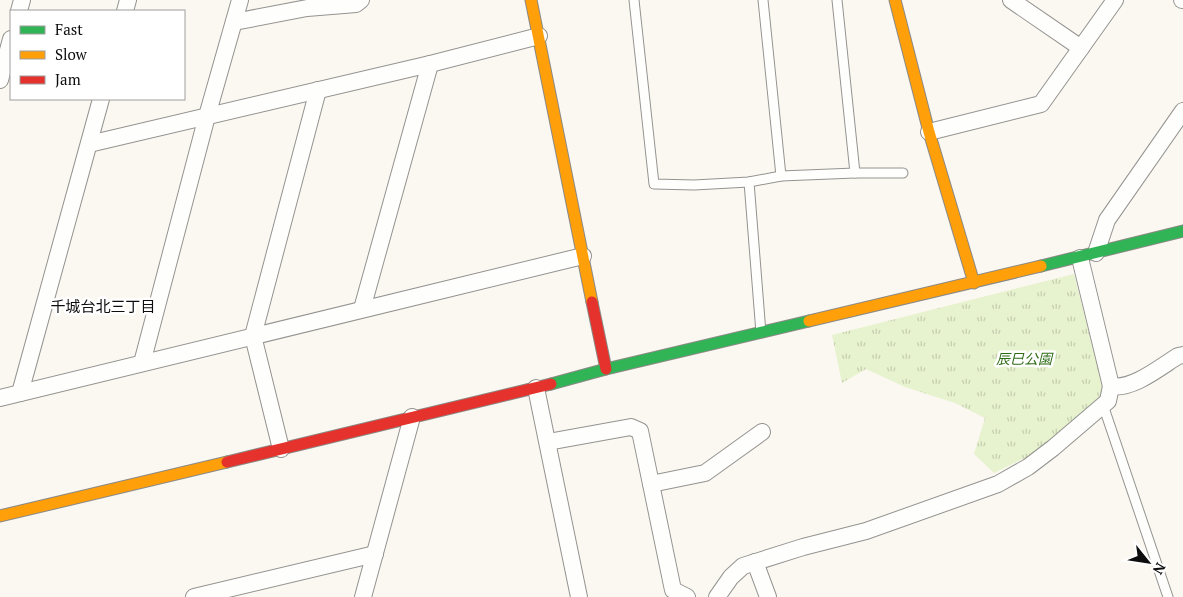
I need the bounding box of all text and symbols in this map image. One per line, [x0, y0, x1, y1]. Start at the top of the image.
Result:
legend [10, 10, 185, 100]
text: Fast [55, 19, 83, 39]
text: Slow [55, 44, 88, 64]
text: Jam [55, 69, 81, 89]
district label: 千城台北三丁目 [50, 296, 156, 316]
park label: 辰巳公園 [996, 349, 1054, 368]
north arrow [1123, 537, 1173, 587]
text: N [1149, 559, 1171, 578]

